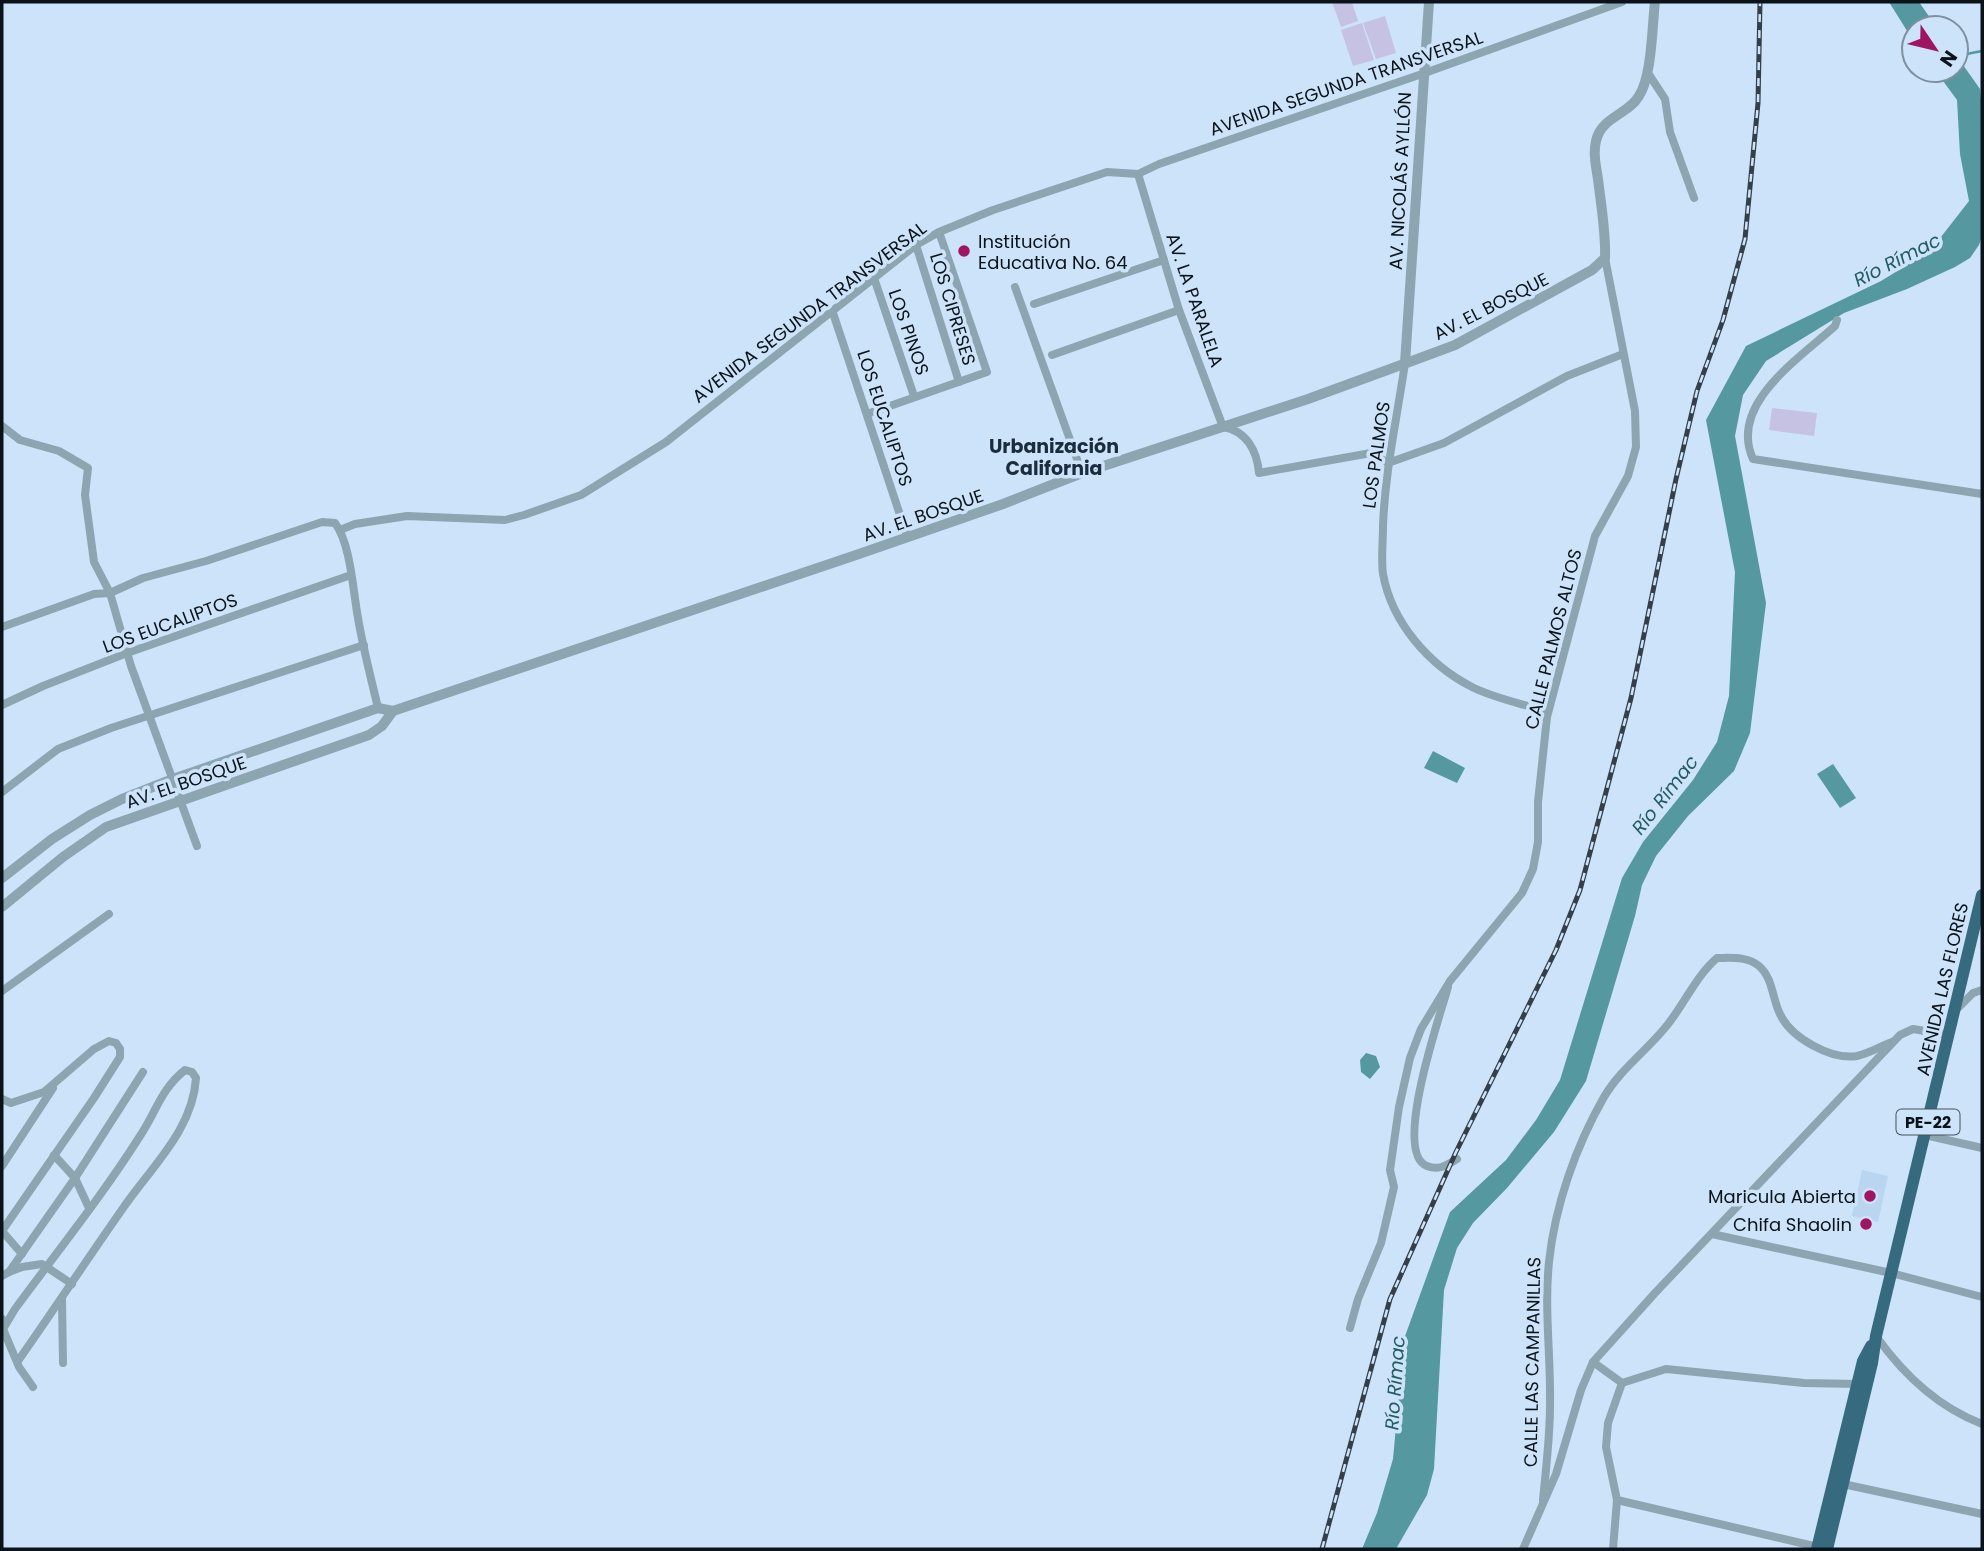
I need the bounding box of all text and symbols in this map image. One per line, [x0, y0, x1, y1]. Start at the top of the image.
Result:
north arrow [1900, 14, 1970, 84]
street label: AVENIDA SEGUNDA TRANSVERSAL [1206, 24, 1486, 142]
text: N [1933, 45, 1964, 72]
street label: AV. NICOLÁS AYLLÓN [1383, 91, 1417, 271]
street label: AVENIDA SEGUNDA TRANSVERSAL [687, 215, 931, 408]
water label: Río Rímac [1849, 227, 1945, 293]
place label: Institución Educativa No. 64 [978, 229, 1128, 275]
street label: AV. LA PARALELA [1160, 230, 1230, 370]
marker: Institución Educativa No. 64 [956, 243, 972, 259]
street label: LOS CIPRESES [924, 250, 982, 368]
street label: AV. EL BOSQUE [1429, 266, 1553, 346]
street label: LOS PINOS [883, 286, 935, 378]
street label: LOS EUCALIPTOS [851, 347, 919, 489]
street label: LOS PALMOS [1356, 400, 1396, 510]
district label: Urbanización California [989, 433, 1119, 482]
street label: AV. EL BOSQUE [859, 483, 987, 547]
street label: CALLE PALMOS ALTOS [1518, 546, 1588, 732]
street label: LOS EUCALIPTOS [99, 587, 241, 659]
street label: AV. EL BOSQUE [122, 750, 250, 814]
water label: Río Rímac [1625, 750, 1705, 840]
street label: AVENIDA LAS FLORES [1910, 900, 1974, 1078]
road number: PE-22 [1896, 1110, 1960, 1134]
place label: Maricula Abierta [1708, 1184, 1856, 1209]
marker: Maricula Abierta [1862, 1188, 1878, 1204]
place label: Chifa Shaolin [1733, 1212, 1852, 1237]
marker: Chifa Shaolin [1858, 1216, 1874, 1232]
street label: CALLE LAS CAMPANILLAS [1518, 1257, 1546, 1467]
water label: Río Rímac [1378, 1335, 1412, 1431]

